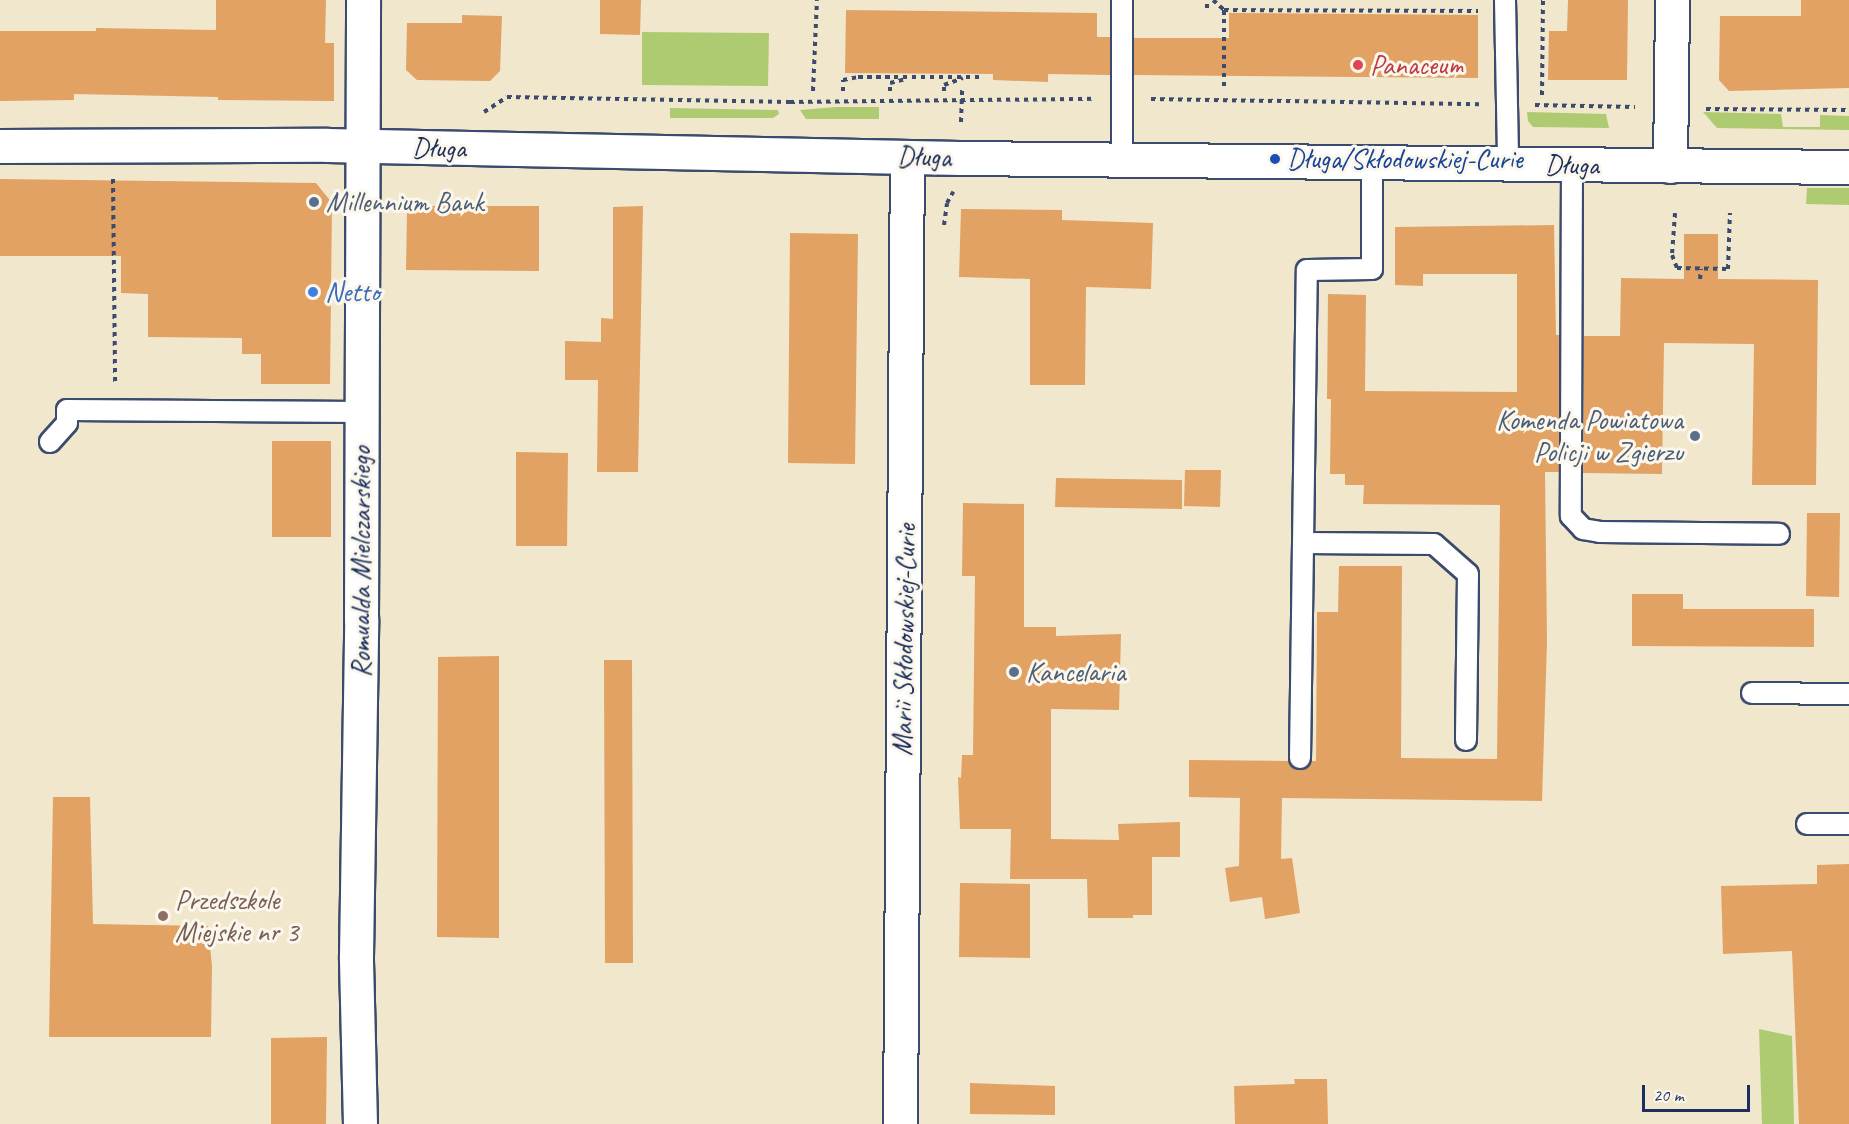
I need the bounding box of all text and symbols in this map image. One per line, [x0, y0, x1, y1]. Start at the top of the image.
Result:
place label: Panaceum [1370, 48, 1463, 82]
marker: Panaceum [1351, 58, 1365, 72]
street label: Długa [412, 131, 466, 165]
street label: Długa [897, 140, 951, 174]
place label: Długa/Skłodowskiej-Curie [1287, 142, 1523, 176]
street label: Długa [1545, 148, 1599, 182]
marker: Długa/Skłodowskiej-Curie [1268, 152, 1282, 166]
place label: Millennium Bank [326, 185, 485, 219]
marker: Millennium Bank [307, 195, 321, 209]
place label: Netto [325, 275, 380, 309]
marker: Netto [306, 285, 320, 299]
place label: Komenda Powiatowa Policji w Zgierzu [1496, 403, 1683, 469]
marker: Komenda Powiatowa Policji w Zgierzu [1688, 429, 1702, 443]
street label: Romualda Mielczarskiego [344, 447, 378, 677]
street label: Marii Skłodowskiej-Curie [885, 524, 923, 756]
place label: Kancelaria [1026, 655, 1125, 689]
marker: Kancelaria [1007, 665, 1021, 679]
place label: Przedszkole Miejskie nr 3 [175, 883, 298, 949]
marker: Przedszkole Miejskie nr 3 [156, 909, 170, 923]
scale bar [1645, 1073, 1753, 1111]
text: 20 m [1653, 1084, 1684, 1106]

